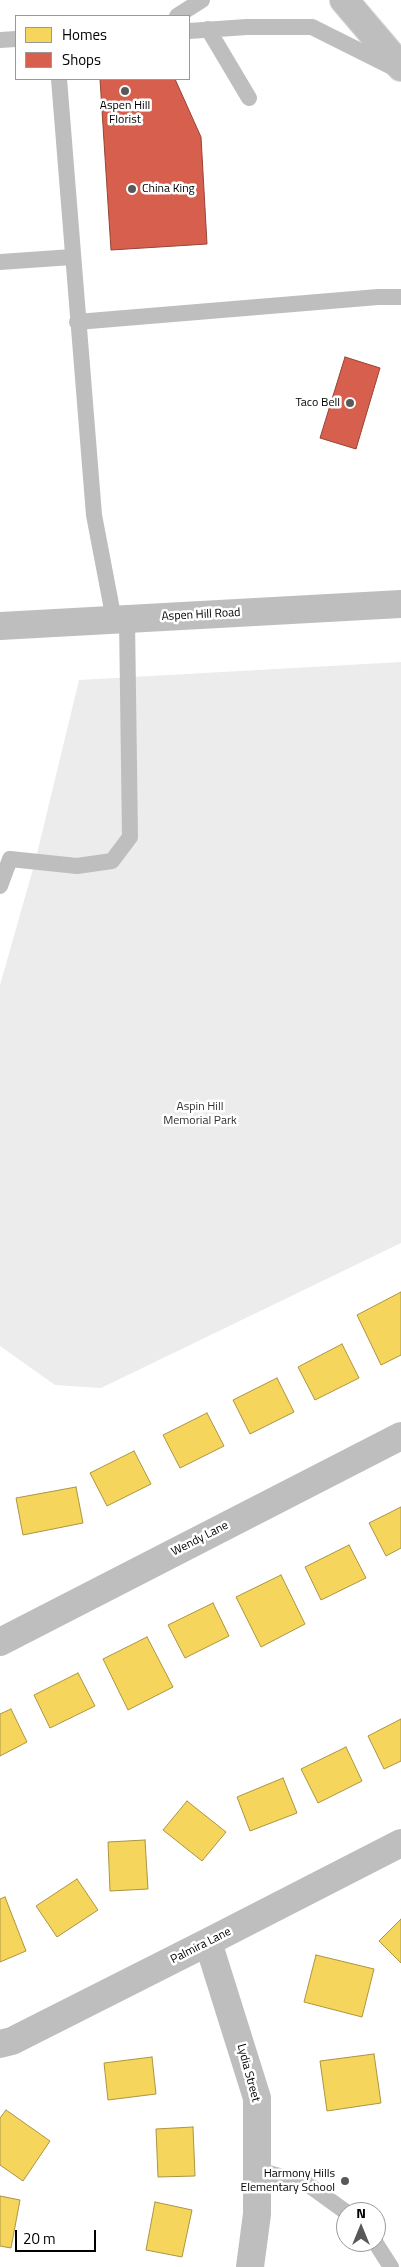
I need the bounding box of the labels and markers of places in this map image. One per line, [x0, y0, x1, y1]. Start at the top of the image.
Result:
marker: Aspen Hill Florist [119, 85, 131, 97]
place label: Aspen Hill Florist [100, 99, 150, 127]
place label: China King [142, 182, 195, 196]
marker: China King [126, 183, 138, 195]
place label: Taco Bell [296, 396, 340, 410]
marker: Taco Bell [344, 397, 356, 409]
place label: Harmony Hills Elementary School [241, 2167, 335, 2195]
marker: Harmony Hills Elementary School [339, 2175, 351, 2187]

